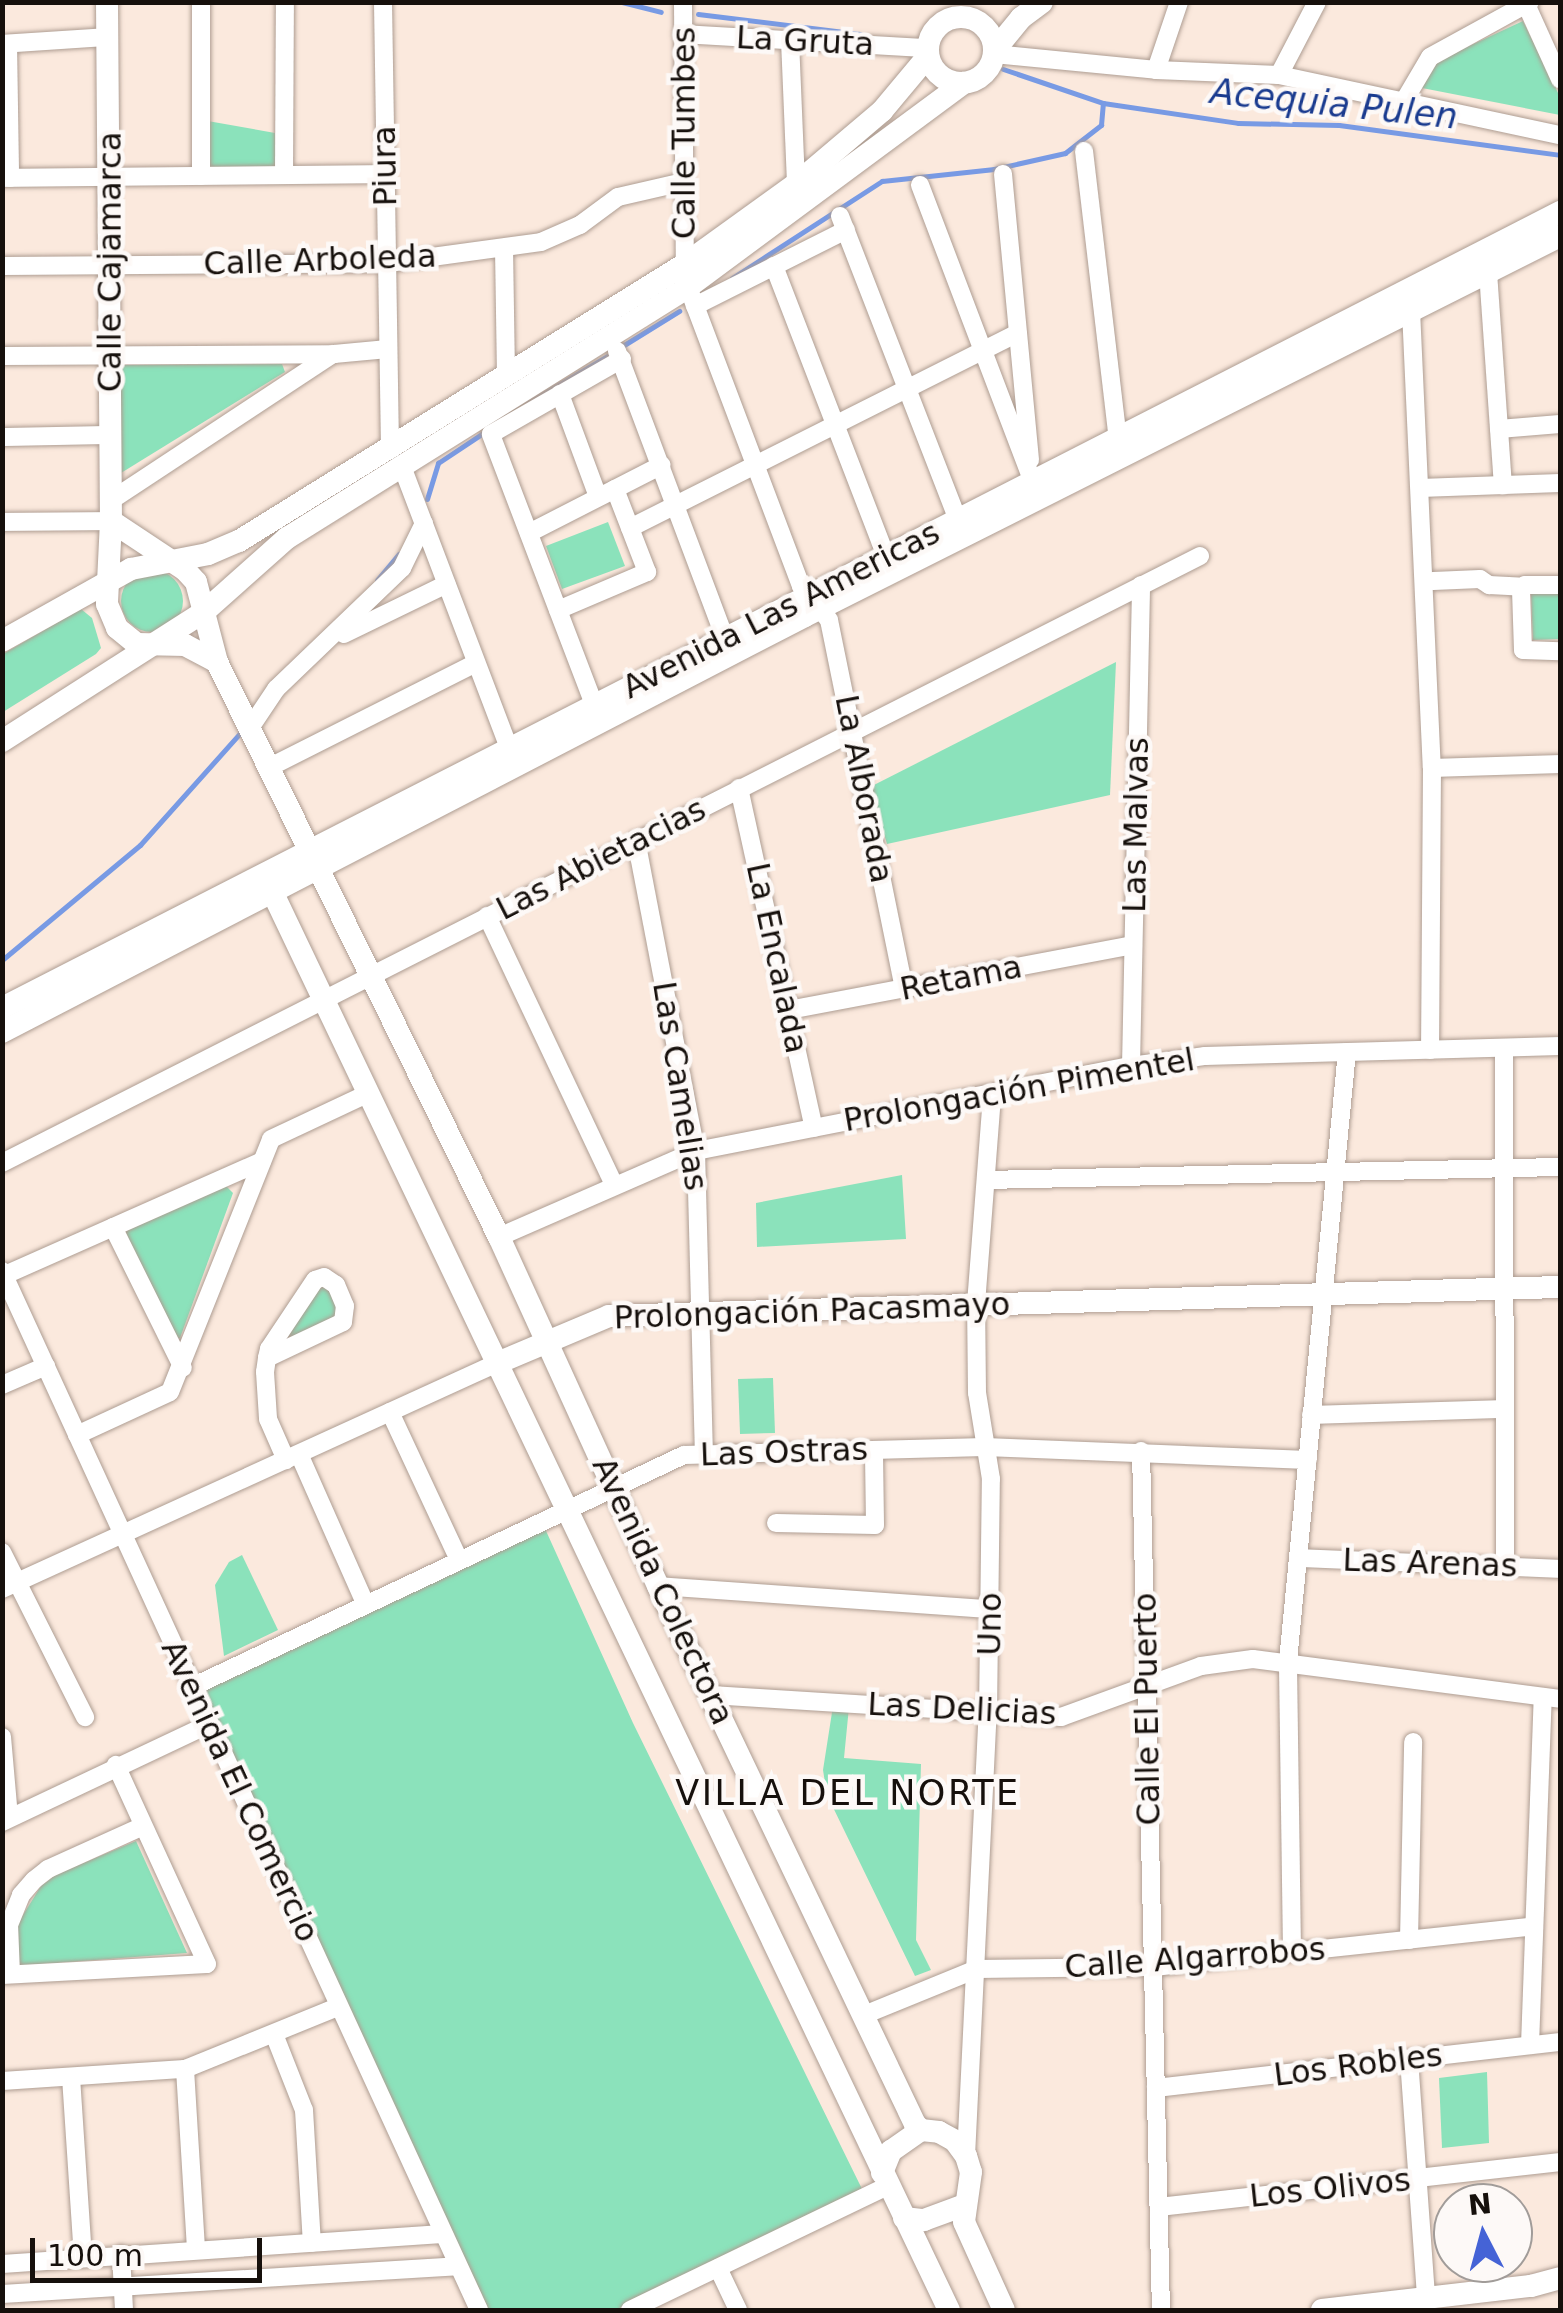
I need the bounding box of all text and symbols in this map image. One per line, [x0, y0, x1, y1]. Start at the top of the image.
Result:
street label: La Gruta [735, 18, 875, 64]
street label: Calle Tumbes [665, 27, 703, 239]
water label: Acequia Pulen [1208, 70, 1460, 138]
street label: Piura [365, 125, 405, 207]
street label: Calle Cajamarca [91, 132, 129, 392]
street label: Calle Arboleda [203, 237, 437, 283]
street label: Avenida Las Americas [616, 513, 946, 707]
street label: La Alborada [827, 692, 901, 886]
street label: Las Malvas [1115, 737, 1157, 913]
street label: Las Abietacias [490, 790, 712, 928]
street label: La Encalada [738, 859, 816, 1057]
street label: Retama [897, 947, 1025, 1009]
street label: Las Camelias [645, 979, 715, 1193]
street label: Prolongación Pimentel [841, 1040, 1197, 1140]
street label: Prolongación Pacasmayo [613, 1285, 1011, 1337]
street label: Las Ostras [699, 1430, 869, 1474]
street label: Avenida Colectora [584, 1451, 742, 1731]
street label: Las Arenas [1342, 1541, 1518, 1585]
street label: Uno [970, 1592, 1010, 1656]
street label: Calle El Puerto [1126, 1592, 1168, 1826]
street label: Avenida El Comercio [153, 1634, 327, 1948]
street label: Las Delicias [867, 1685, 1057, 1733]
district label: VILLA DEL NORTE [675, 1772, 1021, 1814]
street label: Calle Algarrobos [1063, 1930, 1327, 1986]
street label: Los Robles [1271, 2036, 1445, 2094]
street label: Los Olivos [1248, 2160, 1412, 2216]
north arrow [1433, 2183, 1533, 2283]
text: N [1467, 2187, 1493, 2222]
scale bar [35, 2218, 268, 2280]
text: 100 m [47, 2238, 143, 2273]

